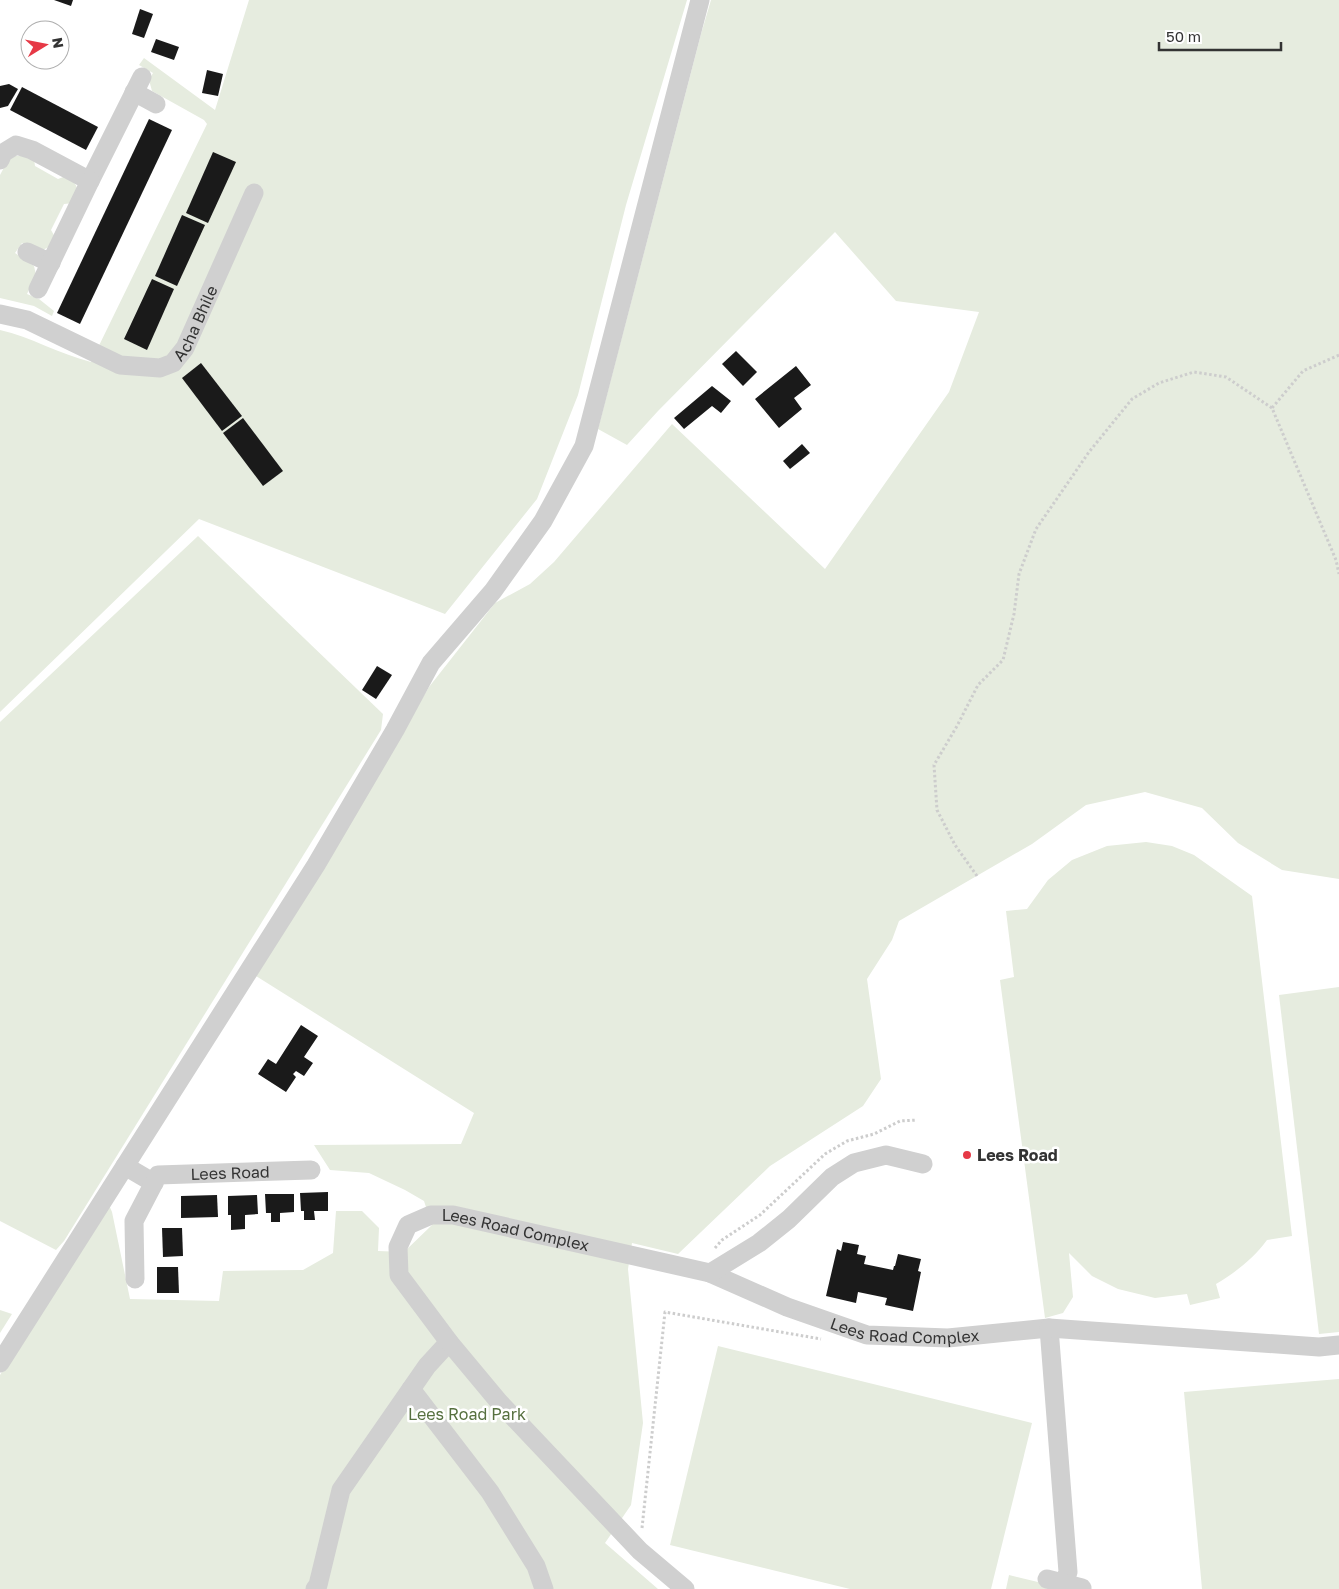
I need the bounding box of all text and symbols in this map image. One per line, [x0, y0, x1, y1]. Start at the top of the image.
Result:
north arrow [20, 20, 70, 70]
scale bar [1159, 20, 1282, 52]
text: 50 m [1166, 27, 1201, 45]
text: N [49, 36, 68, 49]
street label: Acha Bhile [169, 282, 222, 365]
place label: Lees Road [977, 1145, 1058, 1165]
marker: Lees Road [961, 1149, 973, 1161]
street label: Lees Road [190, 1161, 270, 1184]
street label: Lees Road Complex [442, 1205, 591, 1255]
street label: Lees Road Complex [828, 1313, 980, 1348]
park label: Lees Road Park [408, 1404, 526, 1424]

